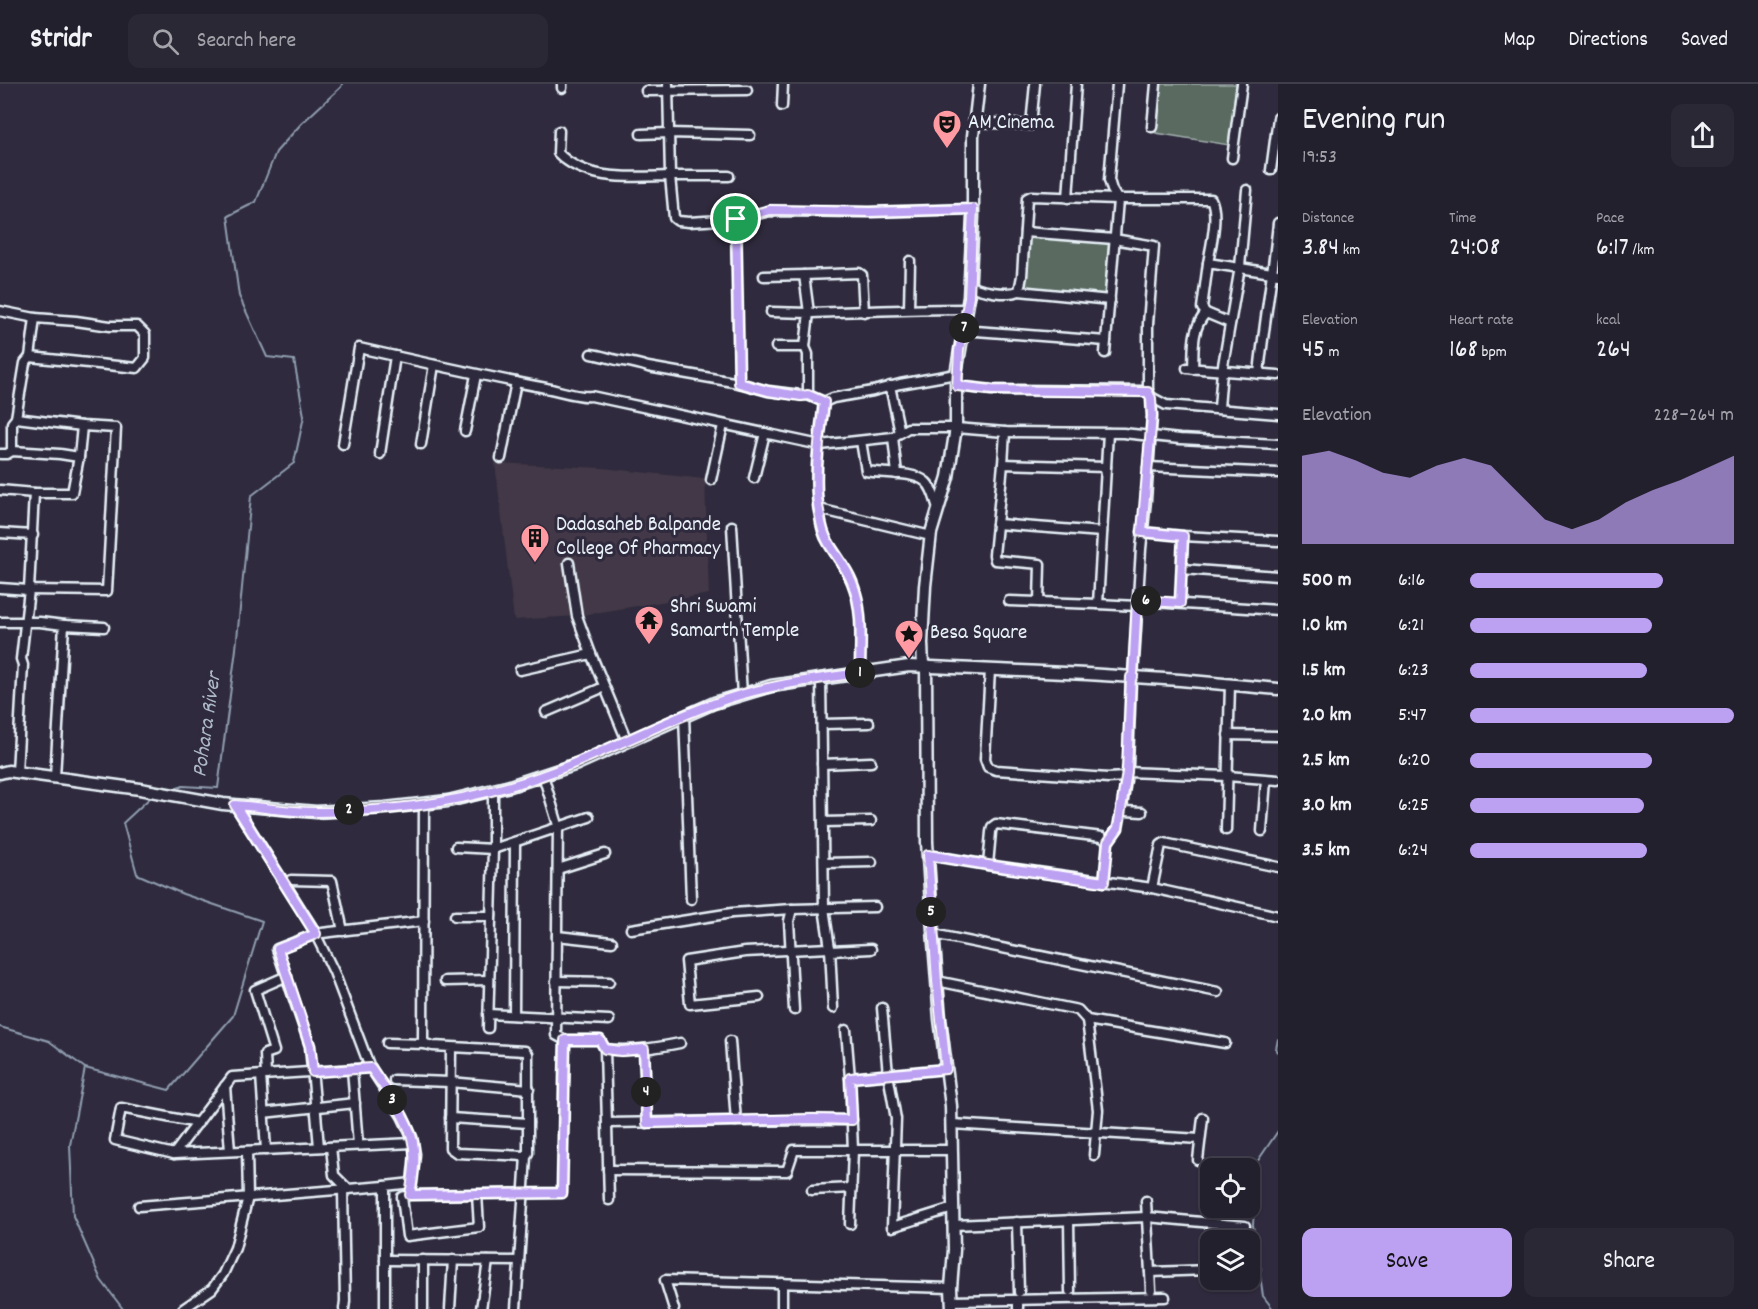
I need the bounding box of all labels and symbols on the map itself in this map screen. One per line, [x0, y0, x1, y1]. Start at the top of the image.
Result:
theatre icon: AM Cinema [931, 108, 963, 150]
place label: AM Cinema [968, 109, 1055, 139]
pin [710, 193, 761, 244]
pin: 7 [949, 313, 979, 343]
place label: Dadasaheb Balpande College Of Pharmacy [556, 511, 721, 565]
building icon: Dadasaheb Balpande College Of Pharmacy [519, 522, 551, 564]
pin: 6 [1131, 586, 1161, 616]
place label: Shri Swami Samarth Temple [670, 593, 799, 647]
temple icon: Shri Swami Samarth Temple [633, 604, 665, 646]
place icon: Besa Square [893, 618, 925, 660]
place label: Besa Square [930, 619, 1027, 649]
pin: 1 [845, 658, 875, 688]
water label: Pohara River [185, 668, 231, 779]
pin: 2 [334, 795, 364, 825]
pin: 5 [916, 897, 946, 927]
pin: 4 [631, 1077, 661, 1107]
pin: 3 [377, 1085, 407, 1115]

